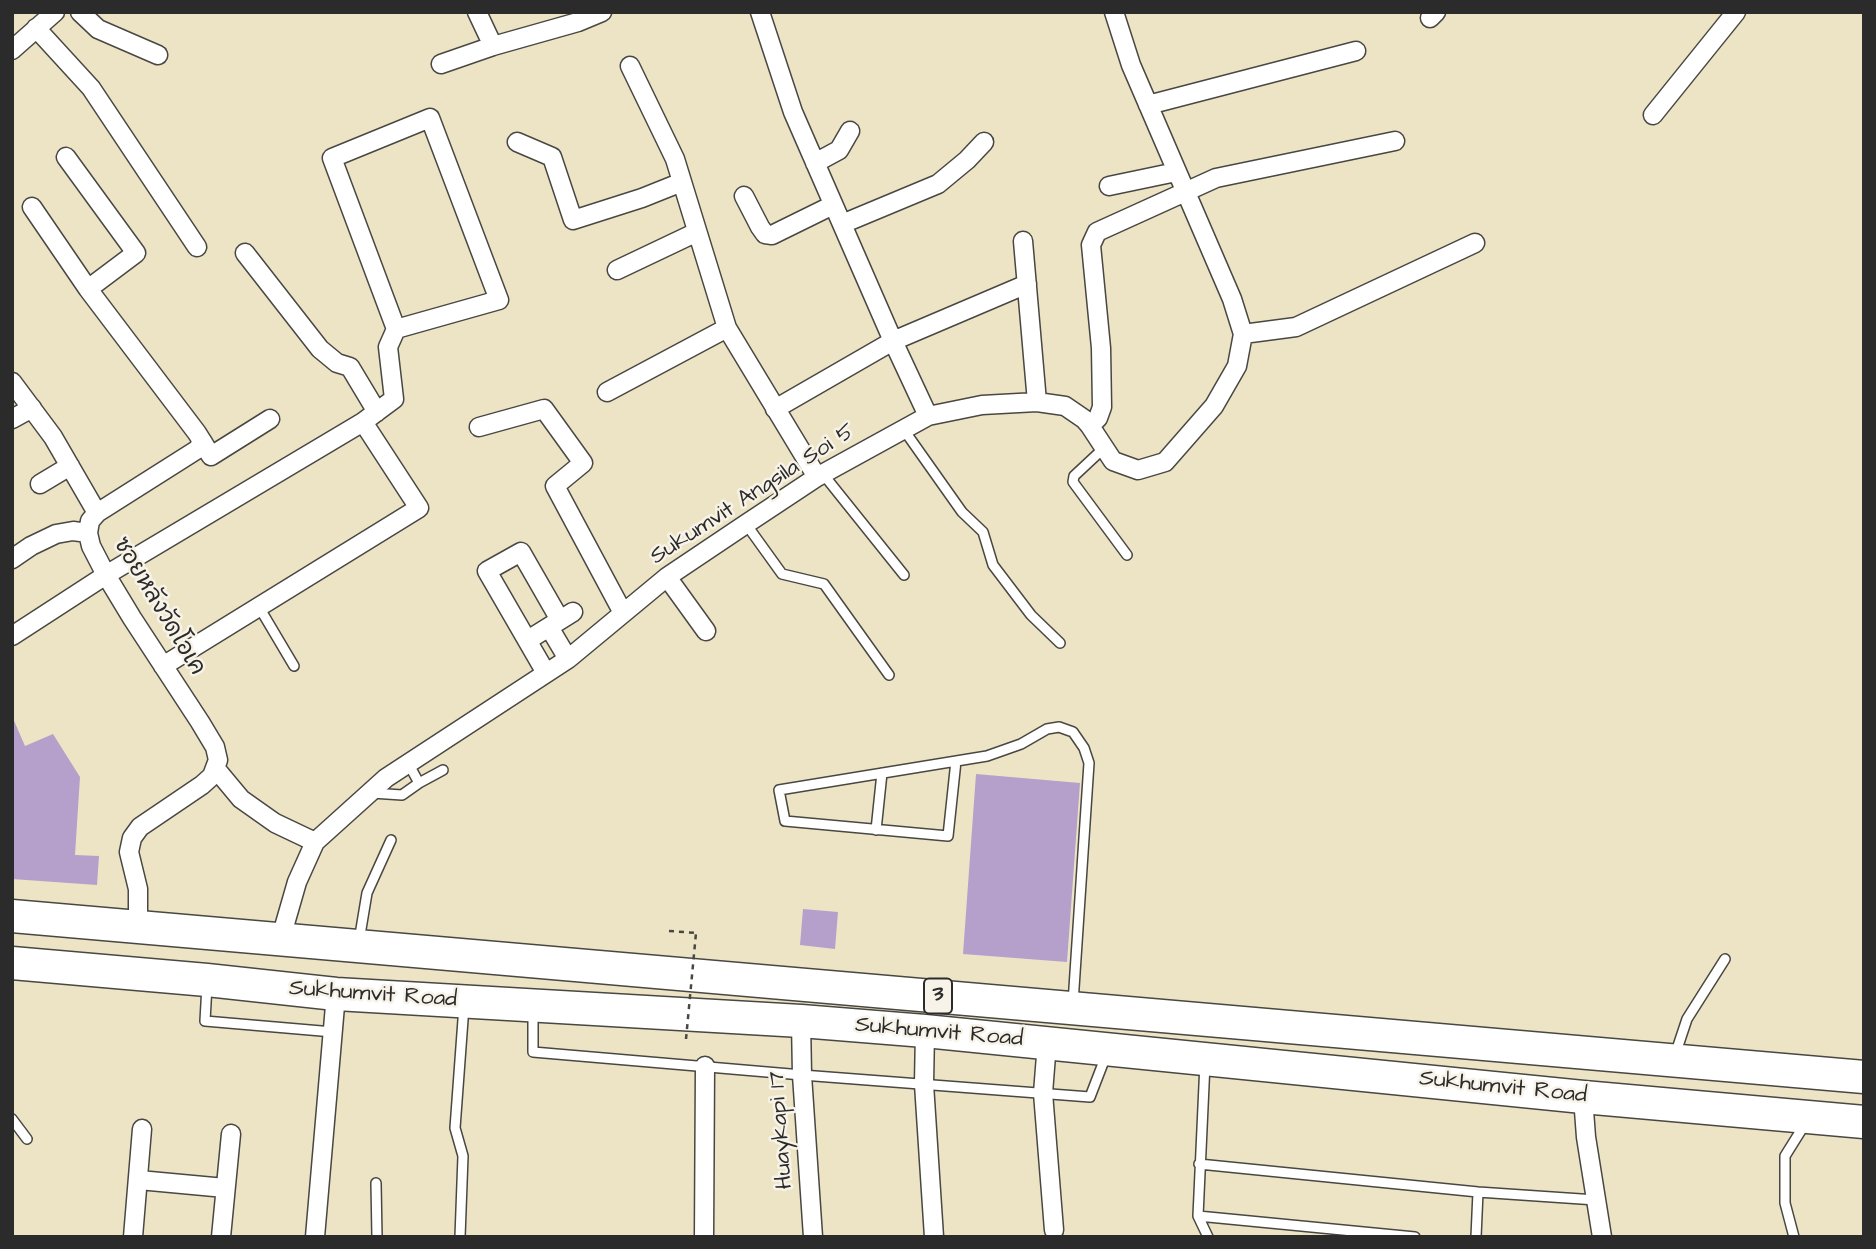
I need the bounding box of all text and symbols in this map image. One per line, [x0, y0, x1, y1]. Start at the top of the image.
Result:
street label: Sukumvit Angsila Soi 5 [646, 418, 860, 572]
street label: ซอยหลังวัดโอเค [106, 533, 210, 681]
street label: Sukhumvit Road [288, 975, 458, 1015]
road number: 3 [924, 978, 952, 1014]
street label: Sukhumvit Road [854, 1012, 1024, 1054]
street label: Sukhumvit Road [1418, 1065, 1588, 1111]
street label: Huaykapi 17 [764, 1070, 800, 1190]

